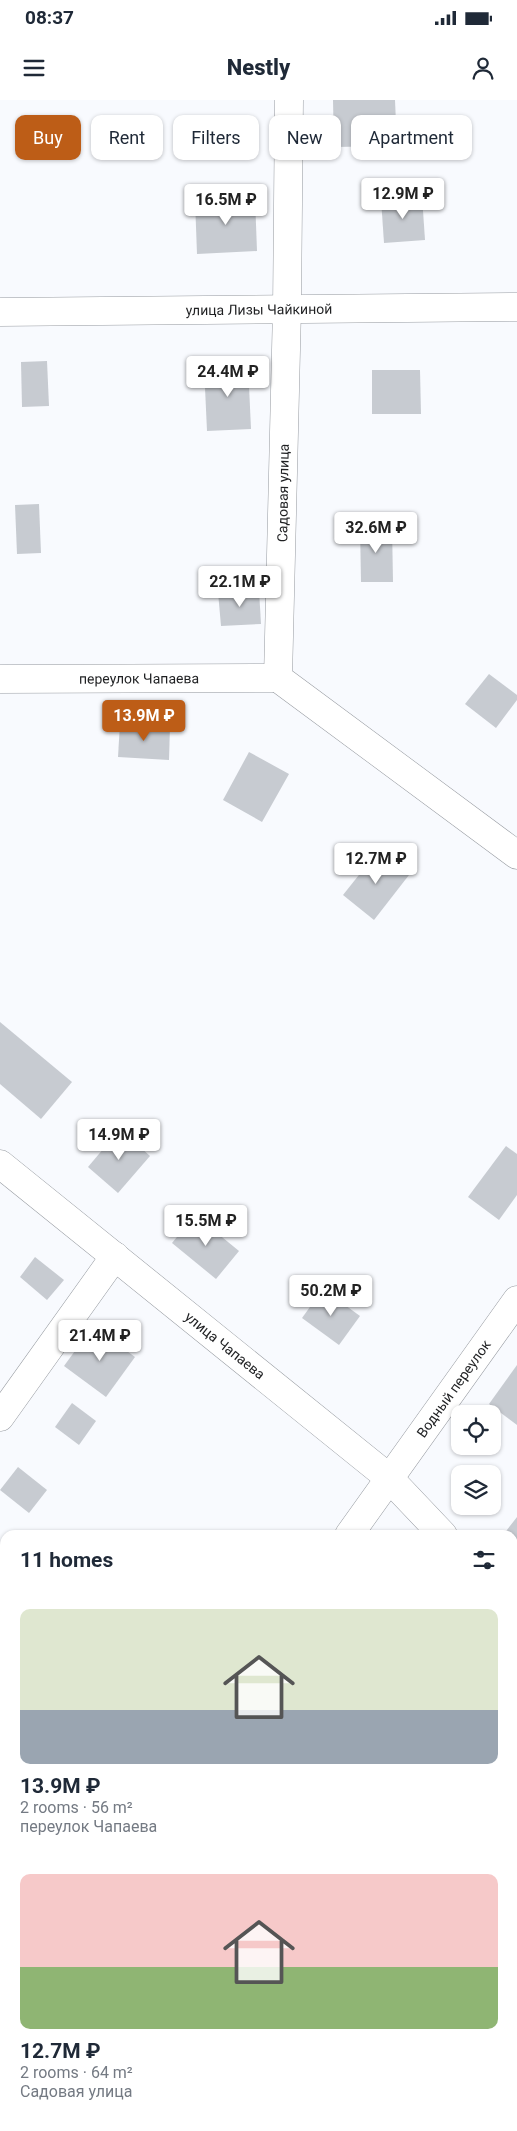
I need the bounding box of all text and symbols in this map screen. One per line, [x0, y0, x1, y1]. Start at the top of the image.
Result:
text: 08:37 [25, 6, 74, 29]
icon: menu [20, 54, 48, 82]
icon: person [469, 54, 497, 82]
text: Nestly [227, 55, 290, 80]
chip: Buy [15, 115, 81, 160]
chip: Rent [91, 115, 163, 160]
chip: Filters [173, 115, 259, 160]
chip: New [269, 115, 341, 160]
chip: Apartment [351, 115, 472, 160]
pin: 12.9M ₽ [357, 178, 449, 220]
pin: 16.5M ₽ [180, 184, 272, 226]
text: 12.9M ₽ [372, 184, 434, 203]
text: 16.5M ₽ [195, 190, 257, 209]
street label: улица Лизы Чайкиной [186, 301, 332, 318]
pin: 24.4M ₽ [182, 356, 274, 398]
text: 24.4M ₽ [197, 362, 259, 381]
street label: Садовая улица [274, 444, 292, 542]
pin: 32.6M ₽ [330, 512, 422, 554]
text: 32.6M ₽ [345, 518, 407, 537]
pin: 22.1M ₽ [194, 566, 286, 608]
text: 22.1M ₽ [209, 572, 271, 591]
street label: переулок Чапаева [79, 670, 199, 687]
pin: 13.9M ₽ [98, 700, 190, 742]
text: 13.9M ₽ [113, 706, 175, 725]
pin: 12.7M ₽ [330, 842, 422, 885]
text: 12.7M ₽ [345, 849, 407, 868]
pin: 14.9M ₽ [73, 1118, 165, 1161]
text: 14.9M ₽ [88, 1125, 150, 1144]
pin: 15.5M ₽ [160, 1204, 252, 1247]
text: 15.5M ₽ [175, 1211, 237, 1230]
pin: 50.2M ₽ [285, 1274, 377, 1317]
text: 50.2M ₽ [300, 1281, 362, 1300]
street label: улица Чапаева [182, 1308, 268, 1382]
pin: 21.4M ₽ [54, 1320, 146, 1362]
text: 21.4M ₽ [69, 1326, 131, 1345]
street label: Водный переулок [413, 1336, 494, 1440]
map controls [451, 1405, 501, 1515]
button: locate [451, 1405, 501, 1455]
button: layers [451, 1465, 501, 1515]
icon: filters [470, 1546, 498, 1574]
text: 11 homes [20, 1548, 113, 1572]
icon: home [214, 1642, 304, 1732]
text: 13.9M ₽ [20, 1774, 101, 1798]
text: 2 rooms · 56 m² [20, 1798, 133, 1817]
text: переулок Чапаева [20, 1817, 157, 1836]
icon: home [214, 1907, 304, 1997]
text: 12.7M ₽ [20, 2039, 101, 2063]
text: 2 rooms · 64 m² [20, 2063, 133, 2082]
text: Садовая улица [20, 2082, 132, 2101]

